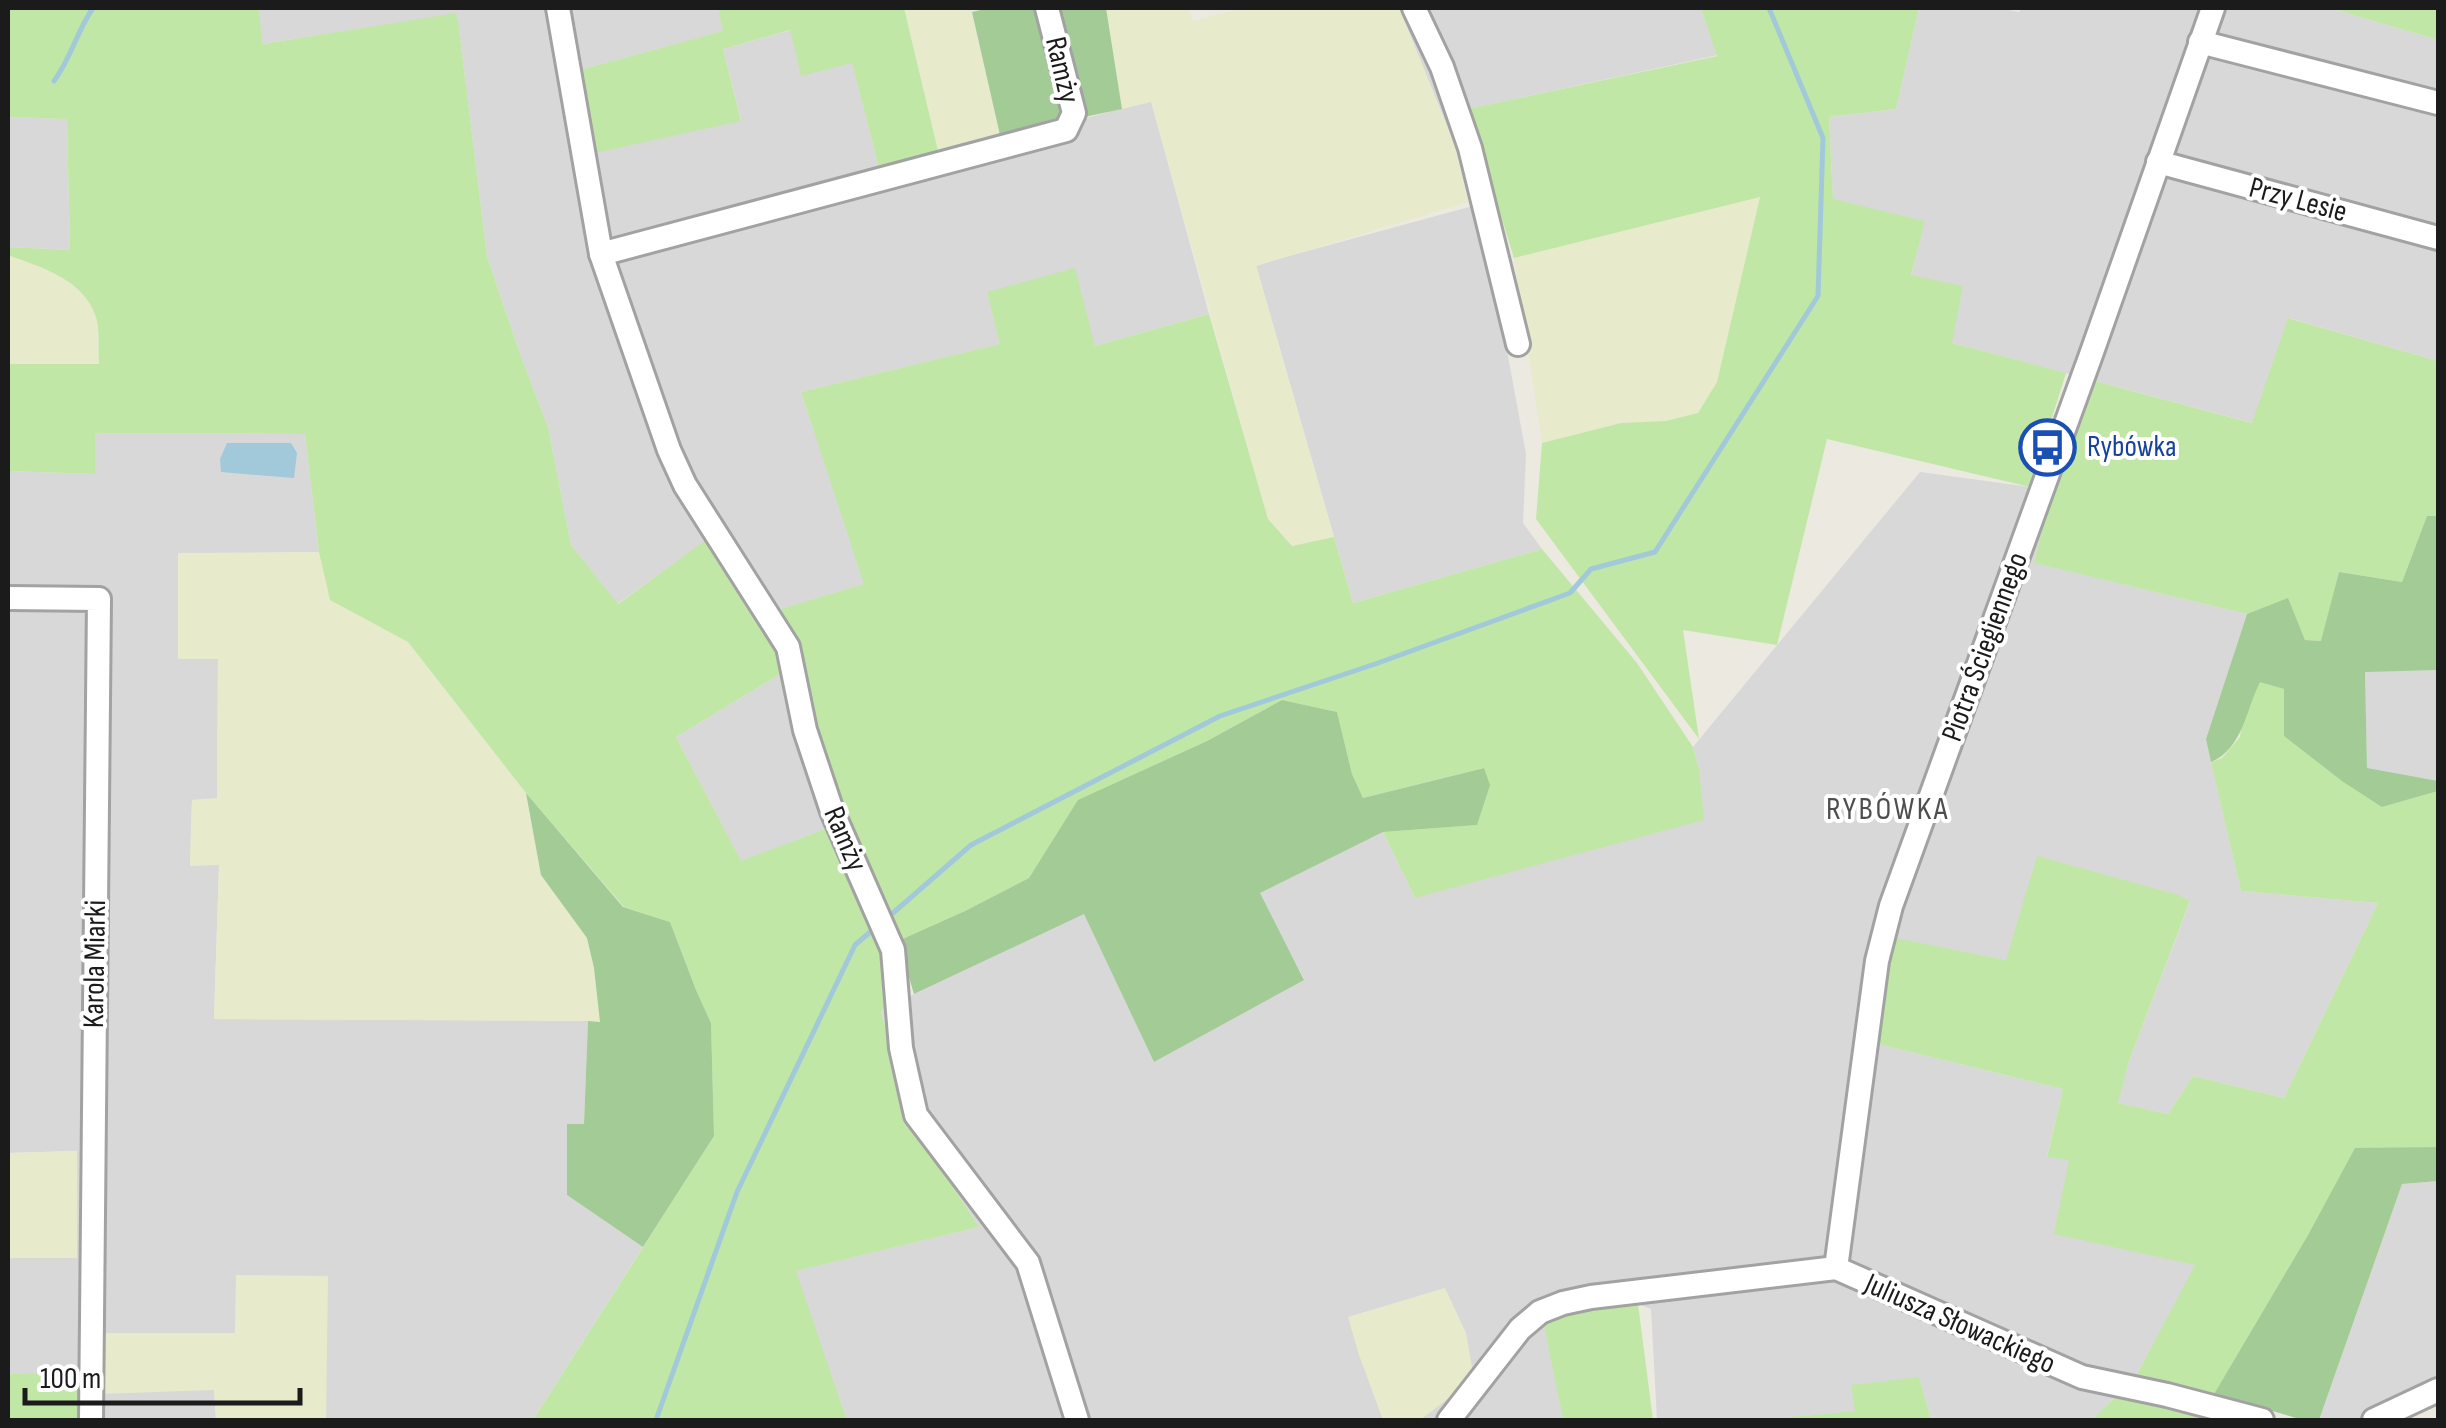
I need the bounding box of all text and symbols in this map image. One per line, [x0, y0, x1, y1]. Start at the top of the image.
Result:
street label: Ramży [1037, 33, 1087, 107]
street label: Przy Lesie [2245, 170, 2351, 230]
bus stop icon: Rybówka [2018, 417, 2078, 477]
place label: Rybówka [2087, 429, 2177, 465]
street label: Piotra Ściegiennego [1934, 548, 2036, 746]
district label: RYBÓWKA [1826, 790, 1950, 829]
street label: Ramży [815, 801, 875, 877]
street label: Karola Miarki [76, 900, 114, 1028]
street label: Juliusza Słowackiego [1858, 1266, 2061, 1382]
scale bar [25, 1343, 300, 1405]
text: 100 m [40, 1361, 101, 1397]

